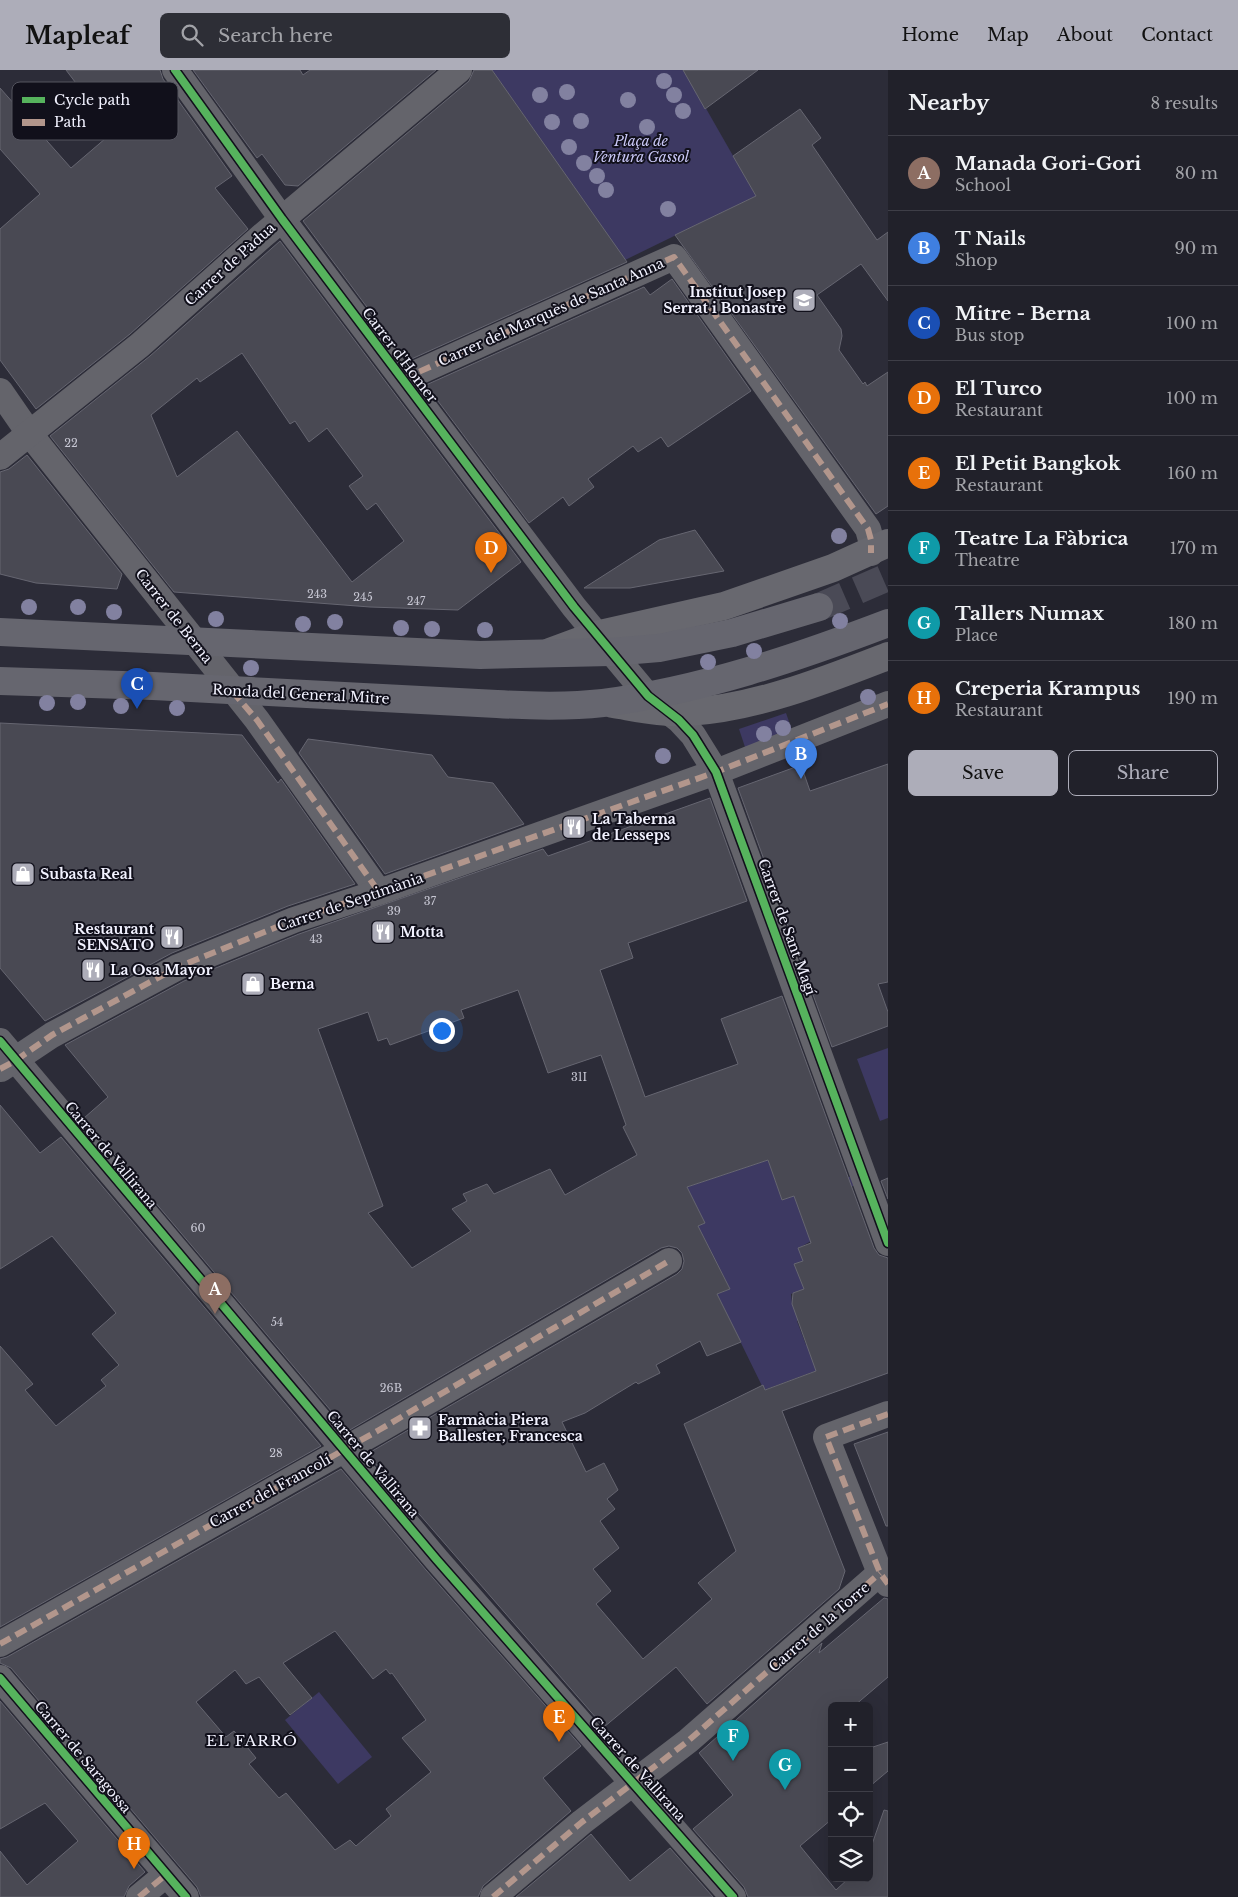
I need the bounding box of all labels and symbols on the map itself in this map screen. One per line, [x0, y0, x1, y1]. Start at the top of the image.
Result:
legend [12, 82, 178, 140]
text: Cycle path [54, 91, 131, 109]
text: Path [54, 113, 86, 131]
park label: Plaça de Ventura Gassol [593, 132, 690, 166]
street label: Carrer de Pàdua [181, 218, 279, 309]
street label: Carrer del Marquès de Santa Anna [435, 254, 667, 370]
place label: Institut Josep Serrat i Bonastre [663, 283, 786, 317]
school or university icon: Institut Josep Serrat i Bonastre [791, 287, 817, 313]
street label: Carrer d'Homer [358, 304, 442, 406]
house number: 22 [64, 436, 78, 450]
pin: D [475, 532, 507, 573]
street label: Carrer de Berna [132, 565, 217, 667]
house number: 243 [307, 587, 327, 601]
house number: 245 [353, 590, 373, 604]
house number: 247 [407, 594, 426, 608]
pin: C [121, 668, 153, 709]
street label: Ronda del General Mitre [212, 680, 390, 708]
pin: B [785, 738, 817, 779]
place label: La Taberna de Lesseps [592, 810, 676, 844]
restaurant icon: La Taberna de Lesseps [561, 814, 587, 840]
street label: Carrer de Sant Magí [754, 856, 820, 998]
shop icon: Subasta Real [10, 861, 36, 887]
place label: Subasta Real [40, 865, 133, 883]
street label: Carrer de Septimània [274, 868, 426, 936]
house number: 37 [424, 894, 437, 908]
house number: 39 [387, 904, 401, 918]
restaurant icon: Motta [370, 919, 396, 945]
place label: Restaurant SENSATO [74, 920, 155, 954]
place label: Motta [400, 923, 444, 941]
restaurant icon: Restaurant SENSATO [159, 924, 185, 950]
house number: 43 [309, 932, 323, 946]
restaurant icon: La Osa Mayor [80, 957, 106, 983]
place label: La Osa Mayor [110, 961, 212, 979]
shop icon: Berna [240, 971, 266, 997]
place label: Berna [270, 975, 315, 993]
your location [429, 1018, 455, 1044]
house number: 31I [571, 1070, 588, 1084]
street label: Carrer de Vallirana [61, 1098, 161, 1213]
house number: 60 [191, 1221, 206, 1235]
pin: A [199, 1273, 231, 1314]
house number: 54 [271, 1315, 283, 1329]
house number: 26B [380, 1381, 402, 1395]
street label: Carrer de Vallirana [323, 1407, 423, 1522]
place label: Farmàcia Piera Ballester, Francesca [438, 1411, 583, 1445]
pharmacy icon: Farmàcia Piera Ballester, Francesca [407, 1415, 433, 1441]
house number: 28 [269, 1446, 283, 1460]
street label: Carrer del Francolí [206, 1450, 334, 1532]
street label: Carrer de la Torre [765, 1578, 873, 1676]
street label: Carrer de Saragossa [31, 1697, 135, 1817]
pin: E [543, 1701, 575, 1742]
street label: Carrer de Vallirana [586, 1713, 690, 1825]
pin: F [717, 1720, 749, 1761]
district label: EL FARRÓ [206, 1731, 298, 1750]
pin: G [769, 1749, 801, 1790]
pin: H [118, 1828, 150, 1869]

